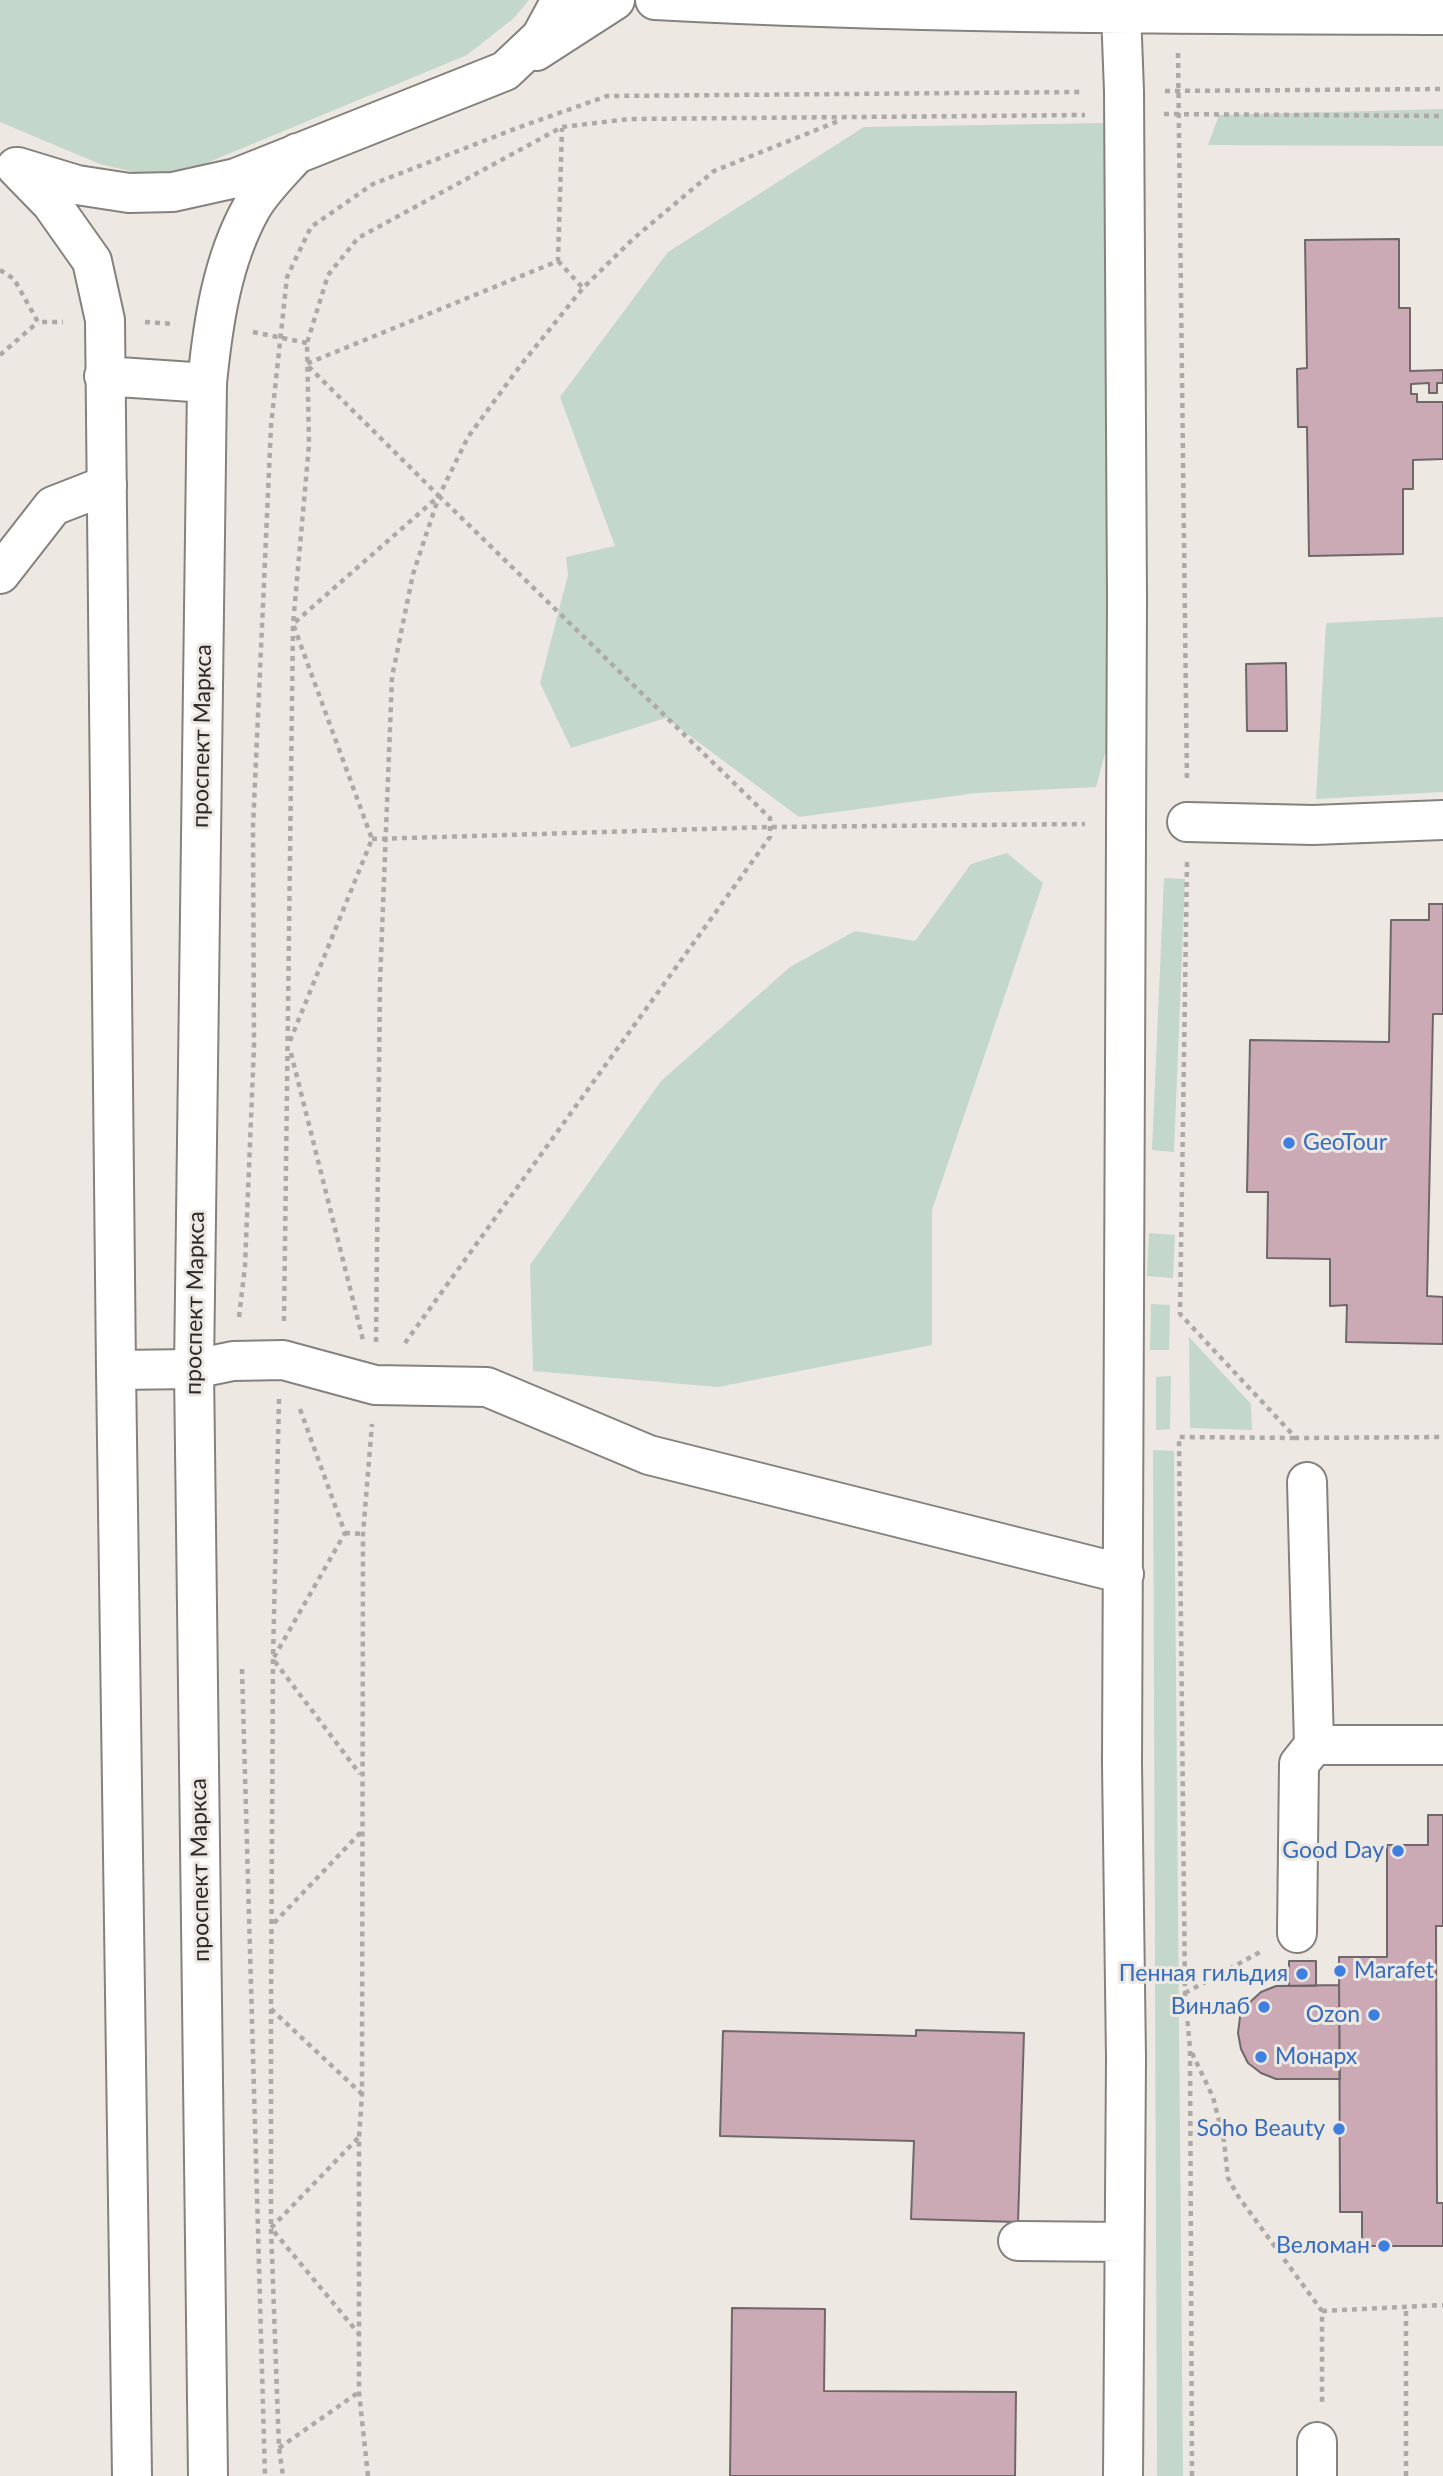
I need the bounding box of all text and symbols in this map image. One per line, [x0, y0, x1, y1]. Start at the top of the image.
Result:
street label: проспект Маркса [187, 644, 217, 828]
place label: GeoTour [1303, 1129, 1387, 1157]
marker: GeoTour [1281, 1135, 1297, 1151]
street label: проспект Маркса [180, 1211, 210, 1395]
street label: проспект Маркса [185, 1778, 215, 1962]
place label: Good Day [1282, 1837, 1384, 1865]
marker: Good Day [1390, 1843, 1406, 1859]
place label: Marafet [1354, 1957, 1434, 1985]
place label: Пенная гильдия [1119, 1960, 1288, 1988]
marker: Marafet [1332, 1963, 1348, 1979]
marker: Пенная гильдия [1294, 1966, 1310, 1982]
place label: Винлаб [1171, 1993, 1250, 2021]
marker: Винлаб [1256, 1999, 1272, 2015]
place label: Ozon [1306, 2001, 1360, 2029]
marker: Ozon [1366, 2007, 1382, 2023]
place label: Монарх [1275, 2043, 1357, 2071]
marker: Монарх [1253, 2049, 1269, 2065]
place label: Soho Beauty [1197, 2115, 1325, 2143]
marker: Soho Beauty [1331, 2121, 1347, 2137]
place label: Веломан [1276, 2232, 1370, 2260]
marker: Веломан [1376, 2238, 1392, 2254]

